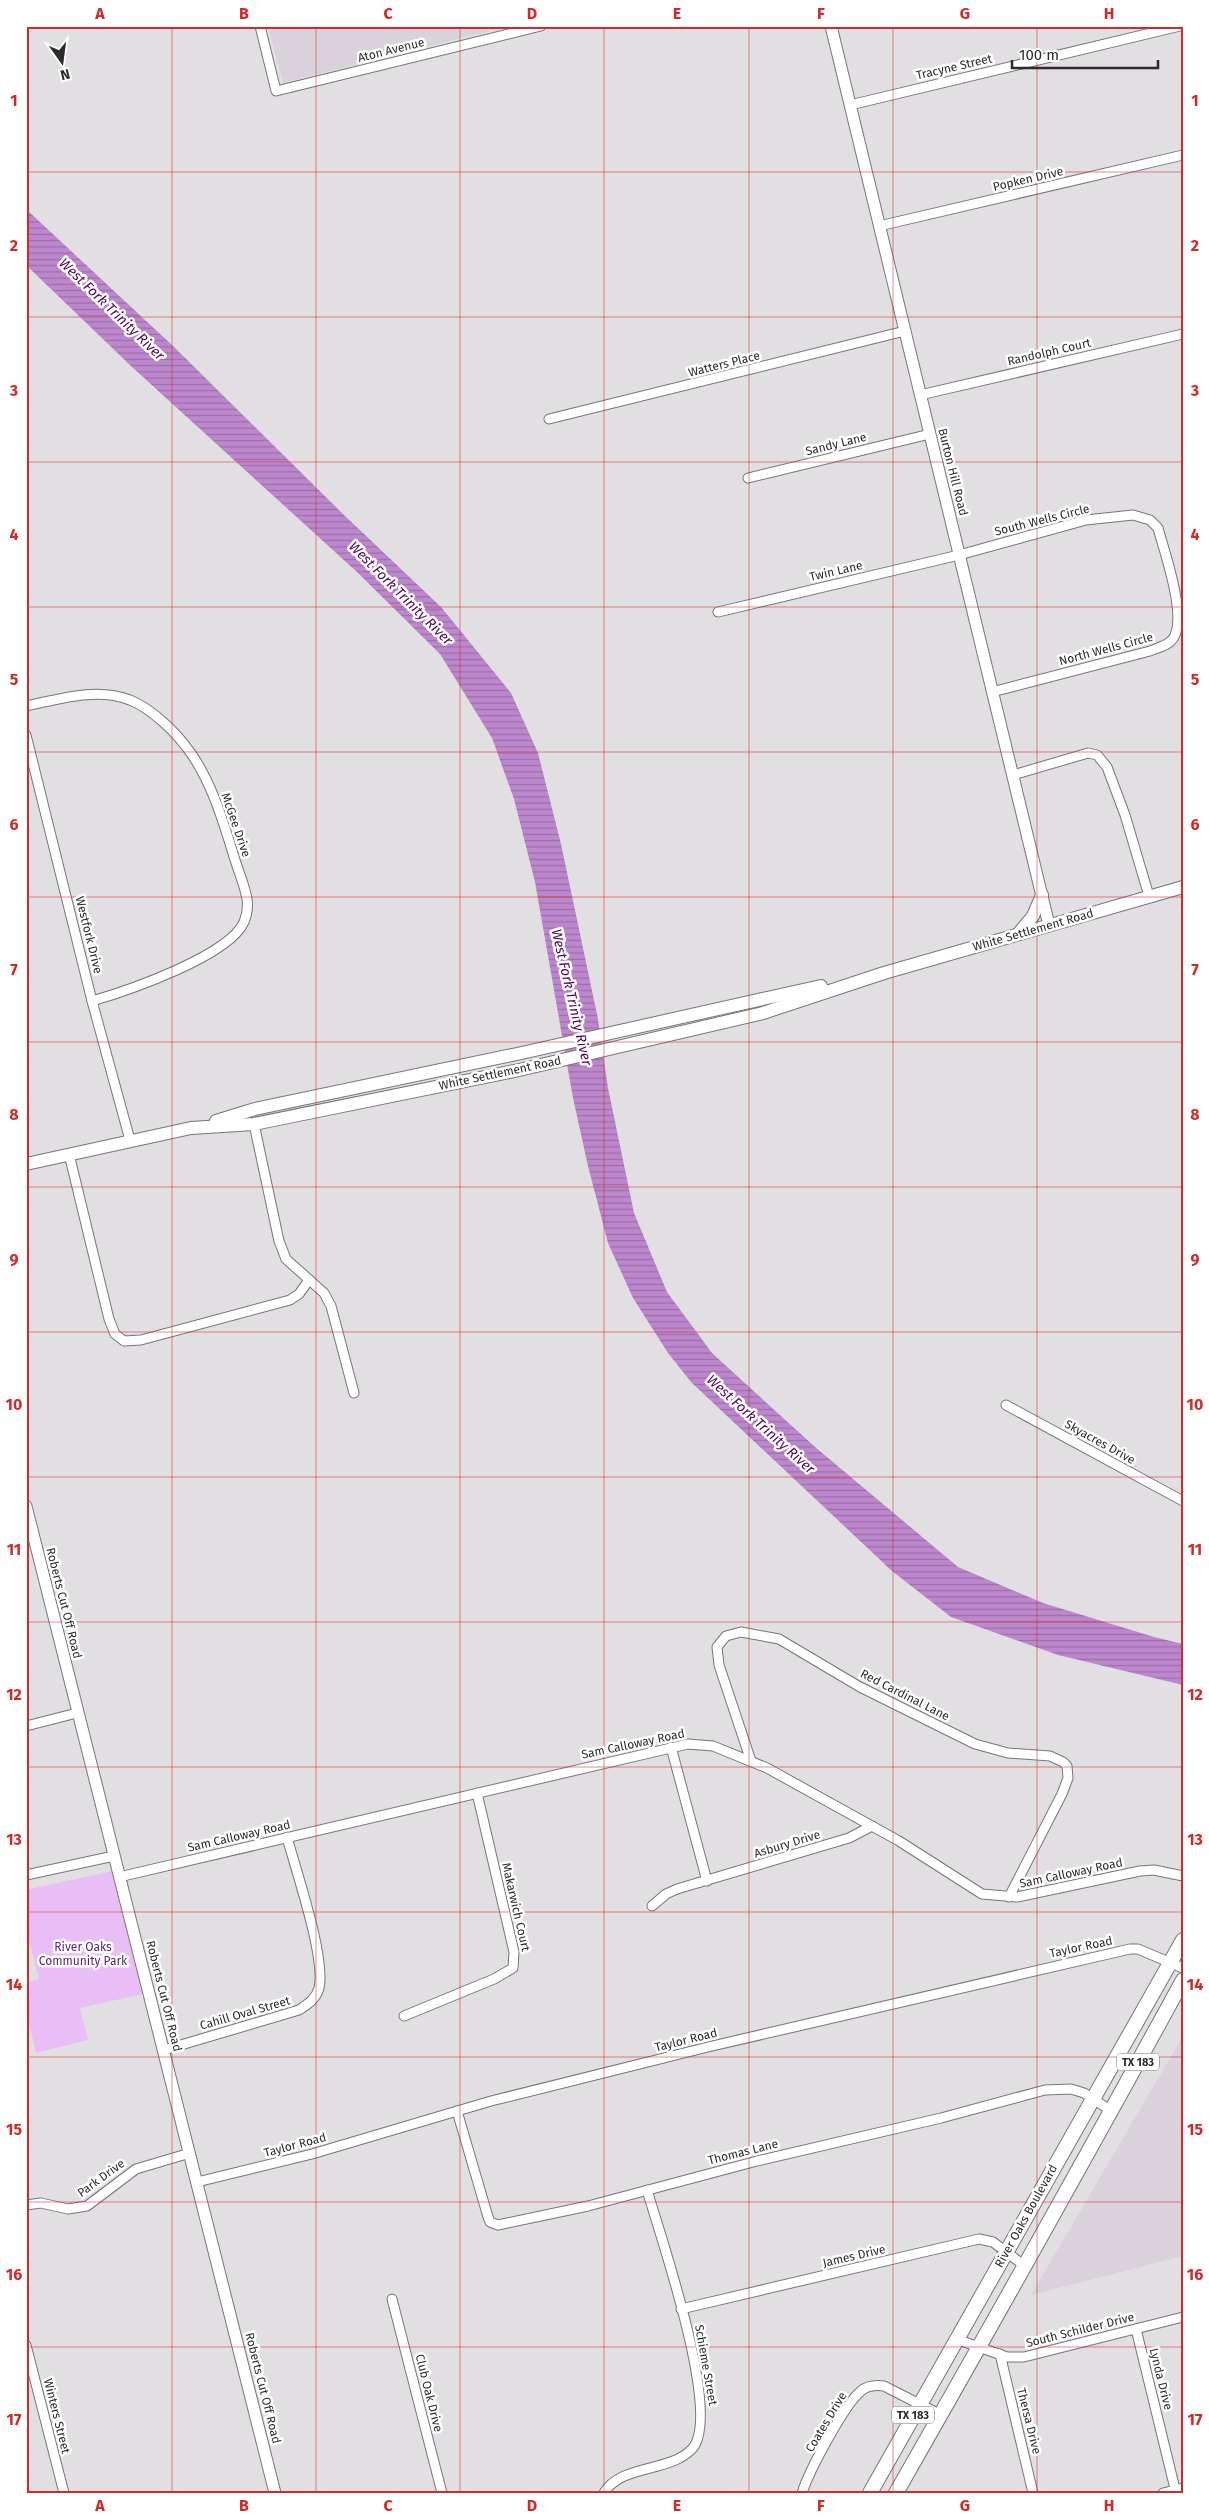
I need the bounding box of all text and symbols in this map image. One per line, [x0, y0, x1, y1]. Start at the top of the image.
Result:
text: A [94, 4, 105, 23]
text: B [239, 4, 249, 23]
text: C [383, 4, 393, 23]
text: D [527, 4, 537, 23]
text: E [673, 4, 681, 23]
text: F [817, 4, 825, 23]
text: G [960, 4, 970, 23]
text: H [1104, 4, 1114, 23]
street label: Aton Avenue [356, 35, 426, 65]
north arrow [38, 38, 88, 88]
scale bar [1012, 38, 1158, 70]
text: 100 m [1019, 46, 1059, 64]
street label: Tracyne Street [915, 51, 994, 83]
text: N [58, 65, 72, 84]
text: 1 [10, 91, 18, 110]
text: 1 [1191, 91, 1199, 110]
street label: Popken Drive [992, 164, 1064, 194]
text: 2 [10, 236, 18, 255]
text: 2 [1191, 236, 1199, 255]
water label: West Fork Trinity River [56, 255, 168, 364]
street label: Randolph Court [1006, 335, 1093, 368]
street label: Watters Place [687, 348, 761, 380]
text: 3 [9, 381, 18, 400]
text: 3 [1190, 381, 1199, 400]
street label: Burton Hill Road [935, 427, 971, 517]
street label: Sandy Lane [804, 430, 868, 458]
street label: South Wells Circle [993, 501, 1091, 539]
text: 4 [9, 525, 19, 544]
text: 4 [1190, 525, 1200, 544]
water label: West Fork Trinity River [345, 538, 456, 649]
street label: Twin Lane [808, 558, 864, 584]
street label: North Wells Circle [1058, 630, 1154, 668]
text: 5 [10, 670, 19, 689]
text: 5 [1191, 670, 1200, 689]
street label: McGee Drive [218, 791, 254, 859]
text: 6 [9, 815, 19, 834]
text: 6 [1190, 815, 1200, 834]
street label: Westfork Drive [73, 895, 105, 975]
street label: White Settlement Road [971, 906, 1095, 954]
water label: West Fork Trinity River [548, 927, 596, 1068]
text: 7 [10, 960, 18, 979]
text: 7 [1191, 960, 1199, 979]
street label: White Settlement Road [437, 1053, 563, 1093]
text: 8 [9, 1105, 19, 1124]
text: 8 [1190, 1105, 1200, 1124]
text: 9 [10, 1250, 19, 1269]
text: 9 [1191, 1250, 1200, 1269]
water label: West Fork Trinity River [703, 1371, 819, 1478]
text: 10 [6, 1395, 22, 1414]
text: 10 [1187, 1395, 1203, 1414]
street label: Skyacres Drive [1062, 1417, 1138, 1467]
text: 11 [7, 1540, 21, 1559]
text: 11 [1188, 1540, 1202, 1559]
street label: Roberts Cut Off Road [43, 1546, 85, 1660]
street label: Red Cardinal Lane [858, 1667, 952, 1723]
text: 12 [6, 1685, 22, 1704]
text: 12 [1187, 1685, 1203, 1704]
street label: Sam Calloway Road [580, 1726, 686, 1762]
street label: Sam Calloway Road [186, 1817, 292, 1855]
street label: Asbury Drive [752, 1827, 822, 1861]
text: 13 [6, 1830, 22, 1849]
text: 13 [1187, 1830, 1203, 1849]
street label: Sam Calloway Road [1018, 1855, 1124, 1891]
street label: Makarwich Court [499, 1861, 533, 1953]
street label: Taylor Road [1048, 1934, 1114, 1960]
street label: Roberts Cut Off Road [143, 1939, 185, 2053]
park label: River Oaks Community Park [39, 1940, 128, 1968]
text: 14 [6, 1975, 22, 1994]
text: 14 [1187, 1975, 1203, 1994]
street label: Cahill Oval Street [198, 1993, 292, 2033]
street label: Taylor Road [653, 2025, 719, 2055]
road number: TX 183 [1117, 2054, 1159, 2070]
text: 15 [6, 2120, 22, 2139]
text: 15 [1187, 2120, 1203, 2139]
street label: Taylor Road [262, 2130, 328, 2160]
street label: Thomas Lane [707, 2137, 779, 2167]
street label: Park Drive [75, 2156, 127, 2200]
street label: River Oaks Boulevard [992, 2162, 1060, 2270]
street label: James Drive [821, 2242, 887, 2270]
text: 16 [6, 2265, 22, 2284]
text: 16 [1187, 2265, 1203, 2284]
street label: South Schilder Drive [1025, 2310, 1135, 2350]
street label: Schieme Street [692, 2324, 720, 2407]
street label: Roberts Cut Off Road [242, 2331, 284, 2445]
street label: Lynda Drive [1147, 2347, 1175, 2411]
street label: Club Oak Drive [413, 2353, 445, 2433]
street label: Winters Street [41, 2377, 73, 2456]
street label: Thersa Drive [1014, 2387, 1044, 2455]
street label: Coates Drive [803, 2389, 849, 2455]
road number: TX 183 [892, 2406, 934, 2424]
text: 17 [7, 2410, 22, 2429]
text: 17 [1188, 2410, 1203, 2429]
text: A [94, 2496, 105, 2515]
text: B [239, 2496, 249, 2515]
text: C [383, 2496, 393, 2515]
text: D [527, 2496, 537, 2515]
text: E [673, 2496, 681, 2515]
text: F [817, 2496, 825, 2515]
text: G [960, 2496, 970, 2515]
text: H [1104, 2496, 1114, 2515]

